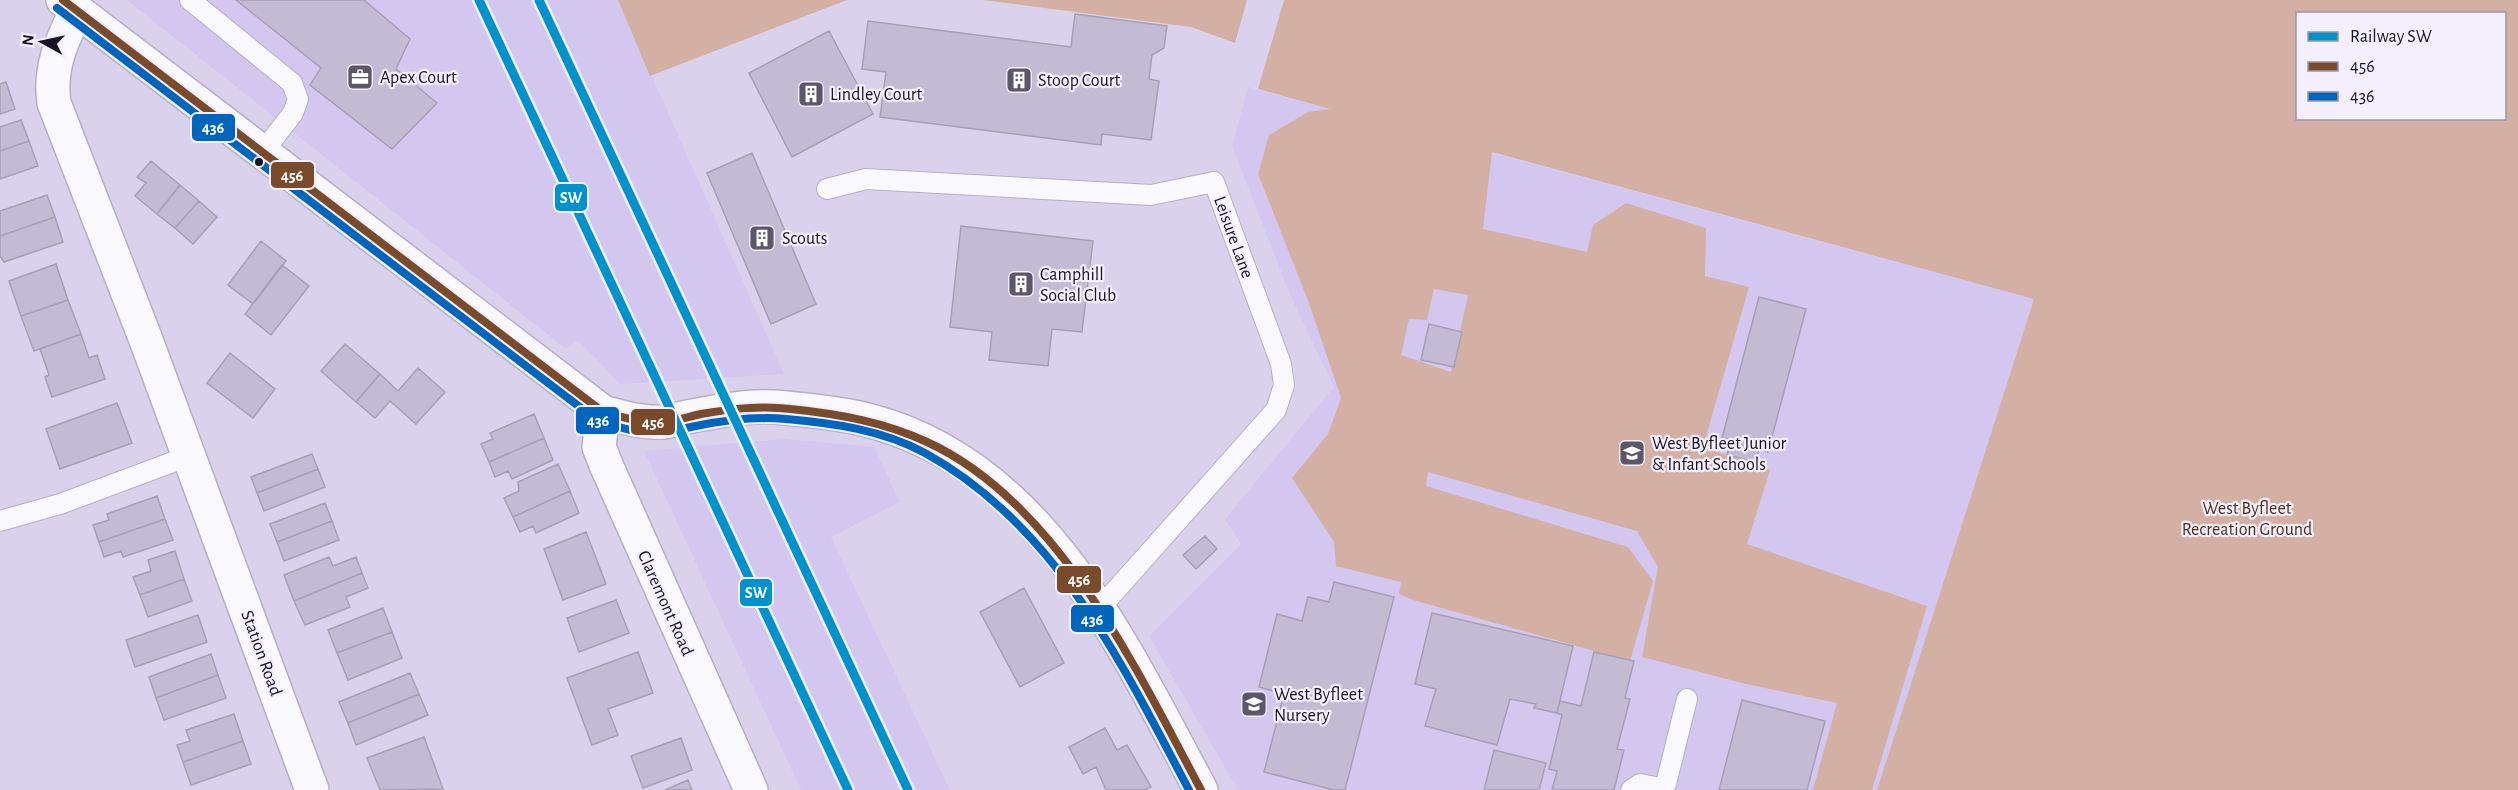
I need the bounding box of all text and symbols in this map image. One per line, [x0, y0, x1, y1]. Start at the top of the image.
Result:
north arrow [12, 12, 72, 72]
legend [2296, 12, 2506, 120]
text: Railway SW [2350, 28, 2432, 46]
text: N [19, 33, 37, 47]
text: 456 [2350, 58, 2375, 76]
office icon: Apex Court [345, 62, 375, 92]
building icon: Stoop Court [1004, 65, 1034, 95]
place label: Apex Court [380, 69, 457, 87]
place label: Stoop Court [1038, 72, 1120, 90]
building icon: Lindley Court [796, 79, 826, 109]
place label: Lindley Court [830, 86, 923, 104]
text: 436 [2350, 88, 2375, 106]
line badge: 436 [191, 113, 236, 142]
text: 436 [202, 120, 225, 136]
unlabelled marker [253, 156, 265, 168]
line badge: 456 [270, 161, 315, 189]
text: 456 [281, 168, 304, 184]
line badge: SW [554, 183, 588, 212]
text: SW [560, 190, 583, 206]
street label: Leisure Lane [1210, 194, 1256, 281]
building icon: Scouts [747, 223, 777, 253]
place label: Scouts [782, 230, 828, 248]
place label: Camphill Social Club [1040, 266, 1116, 305]
building icon: Camphill Social Club [1006, 269, 1036, 299]
line badge: 436 [575, 406, 620, 435]
line badge: 456 [630, 408, 676, 436]
text: 436 [587, 413, 610, 429]
text: 456 [642, 415, 665, 431]
place label: West Byfleet Junior & Infant Schools [1652, 435, 1787, 474]
school or university icon: West Byfleet Junior & Infant Schools [1617, 438, 1647, 468]
park label: West Byfleet Recreation Ground [2182, 500, 2312, 539]
street label: Claremont Road [634, 548, 696, 659]
line badge: 456 [1056, 565, 1102, 594]
text: 456 [1068, 572, 1091, 588]
line badge: SW [739, 578, 773, 607]
text: SW [745, 585, 768, 601]
line badge: 436 [1070, 604, 1115, 633]
street label: Station Road [237, 608, 285, 698]
text: 436 [1081, 612, 1104, 628]
place label: West Byfleet Nursery [1274, 686, 1363, 725]
school or university icon: West Byfleet Nursery [1239, 689, 1269, 719]

